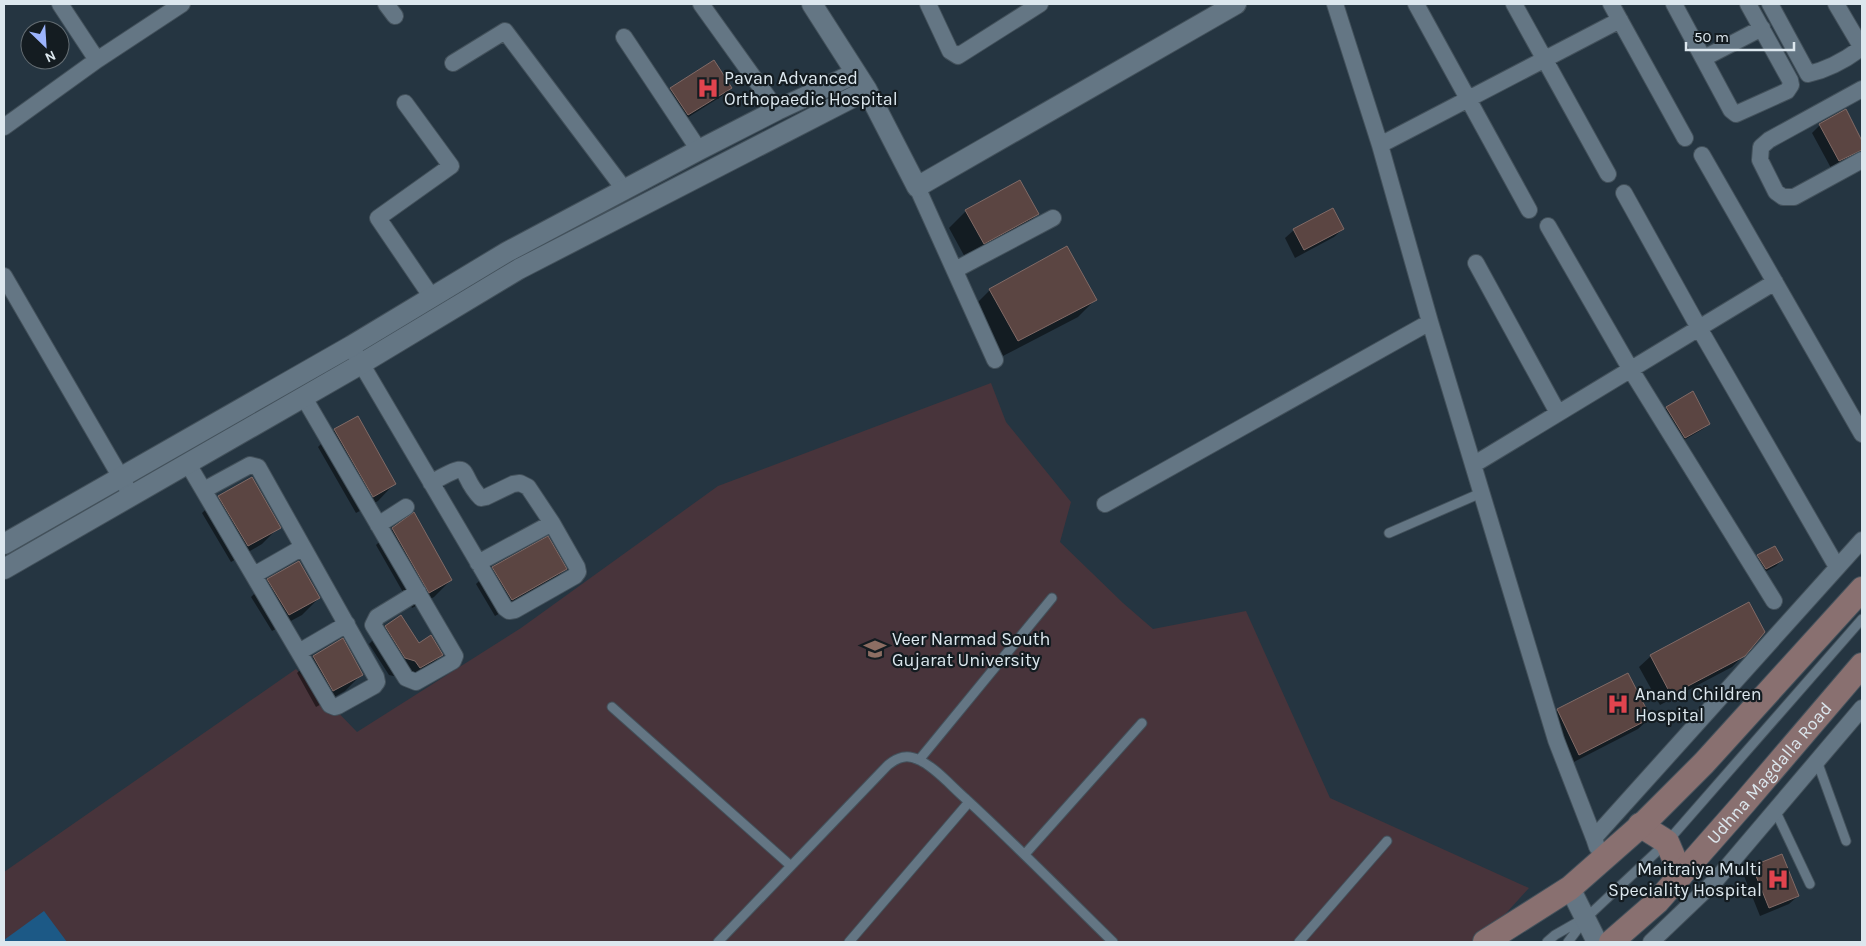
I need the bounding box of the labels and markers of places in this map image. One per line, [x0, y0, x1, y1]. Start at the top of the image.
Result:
place label: Pavan Advanced Orthopaedic Hospital [724, 67, 898, 110]
hospital icon: Pavan Advanced Orthopaedic Hospital [695, 75, 721, 101]
place label: Veer Narmad South Gujarat University [892, 628, 1050, 671]
school or university icon: Veer Narmad South Gujarat University [862, 636, 888, 662]
place label: Anand Children Hospital [1635, 683, 1762, 726]
hospital icon: Anand Children Hospital [1605, 691, 1631, 717]
place label: Maitraiya Multi Speciality Hospital [1608, 858, 1762, 901]
hospital icon: Maitraiya Multi Speciality Hospital [1765, 866, 1791, 892]

